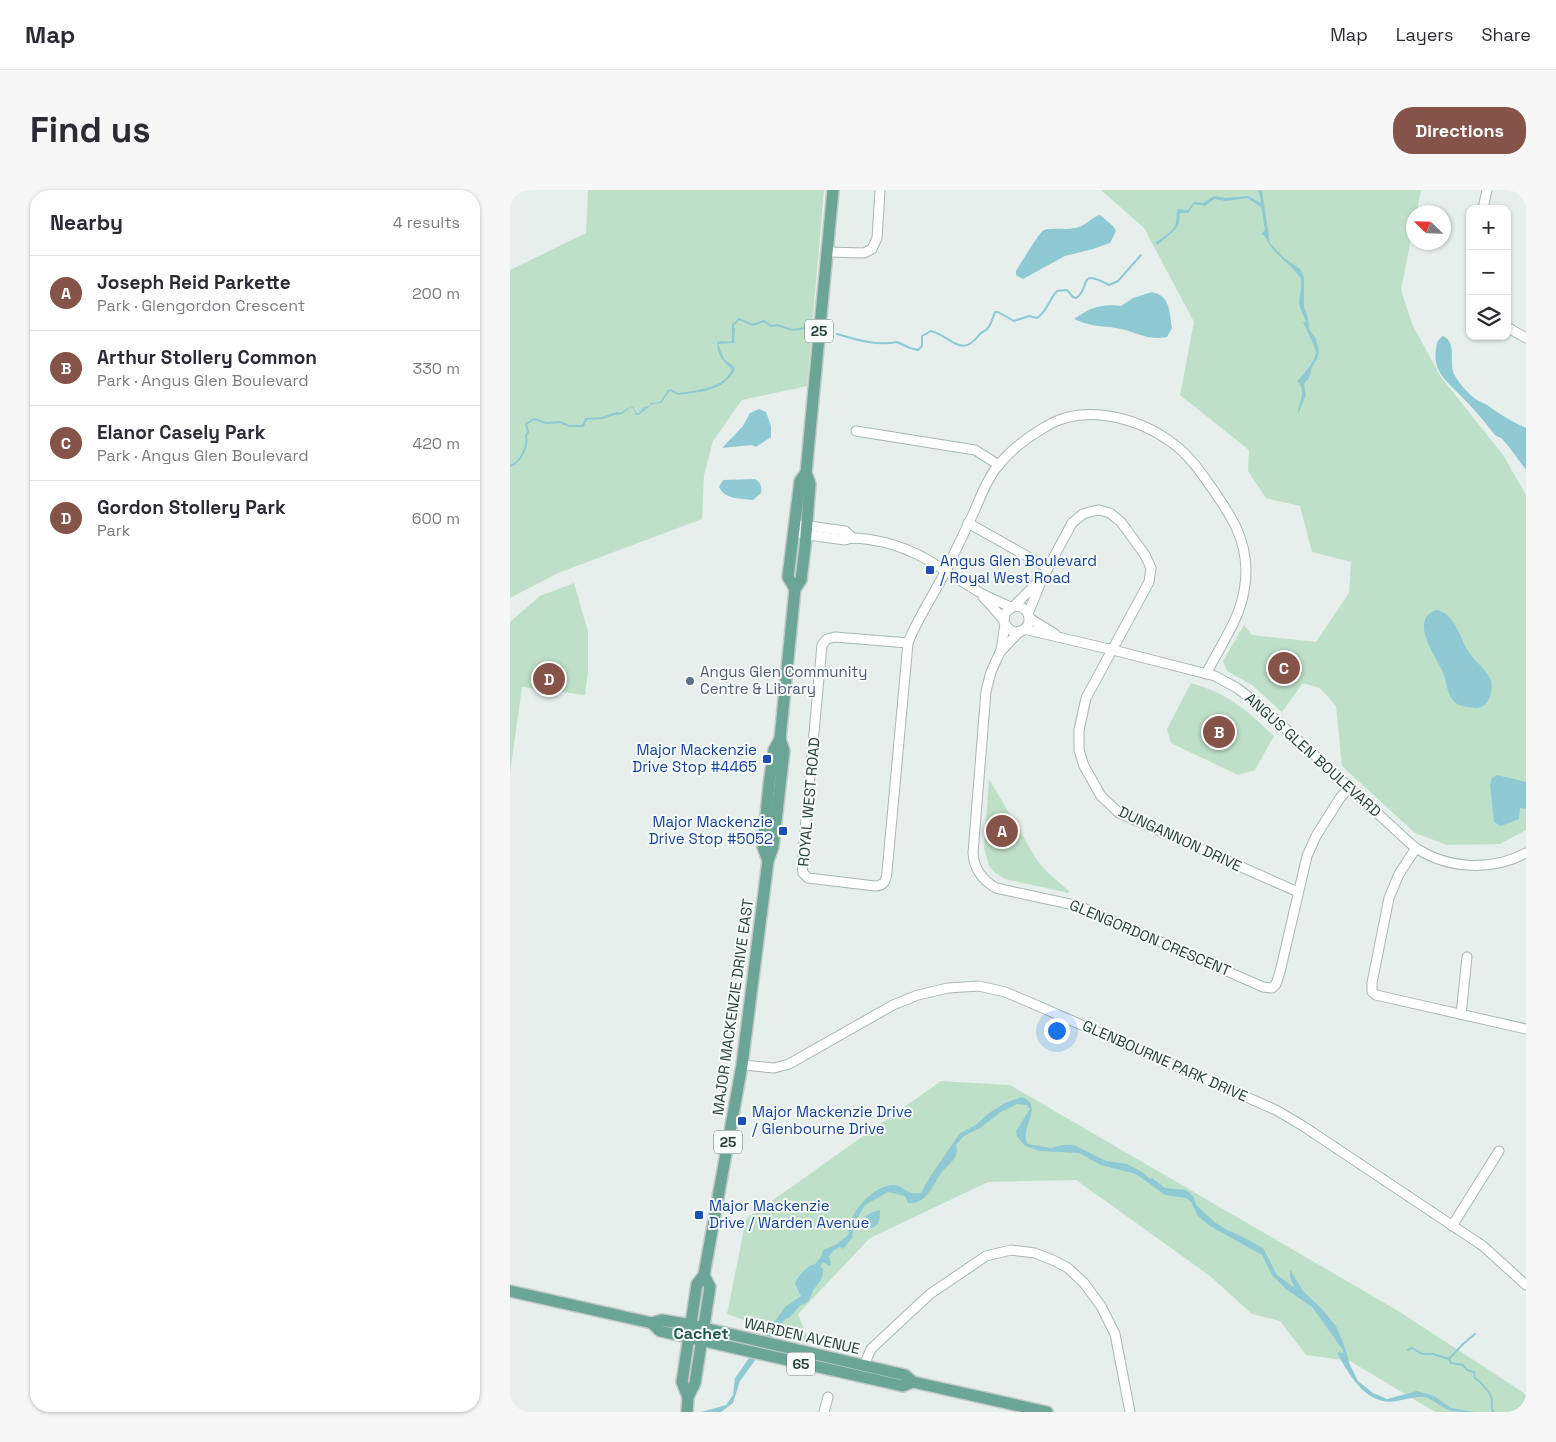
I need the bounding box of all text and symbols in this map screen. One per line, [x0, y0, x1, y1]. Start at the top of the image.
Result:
text: Map [25, 19, 75, 50]
text: Map [1330, 23, 1368, 46]
text: Layers [1396, 23, 1453, 46]
text: Share [1481, 23, 1531, 46]
button: Directions [1393, 107, 1526, 154]
text: Find us [30, 108, 151, 152]
north arrow [1406, 205, 1451, 250]
map controls [1466, 205, 1511, 340]
button: + [1466, 205, 1511, 250]
text: Nearby [50, 209, 123, 236]
text: 4 results [393, 212, 460, 233]
button: − [1466, 250, 1511, 295]
text: Joseph Reid Parkette [97, 270, 291, 295]
text: A [61, 283, 71, 304]
text: 200 m [412, 283, 460, 304]
text: Park · Glengordon Crescent [97, 295, 305, 316]
button: layers [1466, 295, 1511, 340]
road number: 25 [805, 320, 833, 342]
text: Arthur Stollery Common [97, 345, 317, 370]
text: B [61, 358, 71, 379]
text: 330 m [413, 358, 460, 379]
text: Park · Angus Glen Boulevard [97, 370, 309, 391]
text: Elanor Casely Park [97, 420, 265, 445]
text: C [61, 433, 71, 454]
text: 420 m [412, 433, 460, 454]
text: Park · Angus Glen Boulevard [97, 445, 309, 466]
text: Gordon Stollery Park [97, 495, 286, 520]
text: D [61, 508, 71, 529]
text: 600 m [412, 508, 460, 529]
text: Park [97, 520, 130, 541]
place label: Angus Glen Boulevard / Royal West Road [940, 551, 1097, 587]
marker: Angus Glen Boulevard / Royal West Road [924, 564, 936, 576]
pin: C [1268, 649, 1300, 687]
pin: D [533, 660, 565, 698]
place label: Angus Glen Community Centre & Library [700, 662, 867, 698]
marker: Angus Glen Community Centre & Library [684, 675, 696, 687]
street label: ANGUS GLEN BOULEVARD [1241, 688, 1385, 821]
pin: B [1203, 713, 1235, 751]
street label: ROYAL WEST ROAD [793, 737, 824, 867]
place label: Major Mackenzie Drive Stop #4465 [632, 740, 757, 776]
marker: Major Mackenzie Drive Stop #4465 [761, 753, 773, 765]
street label: DUNGANNON DRIVE [1116, 802, 1245, 875]
place label: Major Mackenzie Drive Stop #5052 [649, 812, 773, 848]
pin: A [986, 812, 1018, 850]
marker: Major Mackenzie Drive Stop #5052 [777, 825, 789, 837]
street label: GLENGORDON CRESCENT [1067, 895, 1234, 980]
street label: MAJOR MACKENZIE DRIVE EAST [708, 897, 757, 1117]
street label: GLENBOURNE PARK DRIVE [1080, 1015, 1251, 1106]
your location [1044, 1018, 1070, 1044]
place label: Major Mackenzie Drive / Glenbourne Drive [752, 1102, 912, 1138]
marker: Major Mackenzie Drive / Glenbourne Drive [736, 1115, 748, 1127]
road number: 25 [714, 1130, 742, 1154]
place label: Major Mackenzie Drive / Warden Avenue [709, 1196, 870, 1232]
marker: Major Mackenzie Drive / Warden Avenue [693, 1209, 705, 1221]
street label: WARDEN AVENUE [742, 1313, 862, 1358]
district label: Cachet [674, 1323, 728, 1344]
road number: 65 [787, 1352, 815, 1376]

